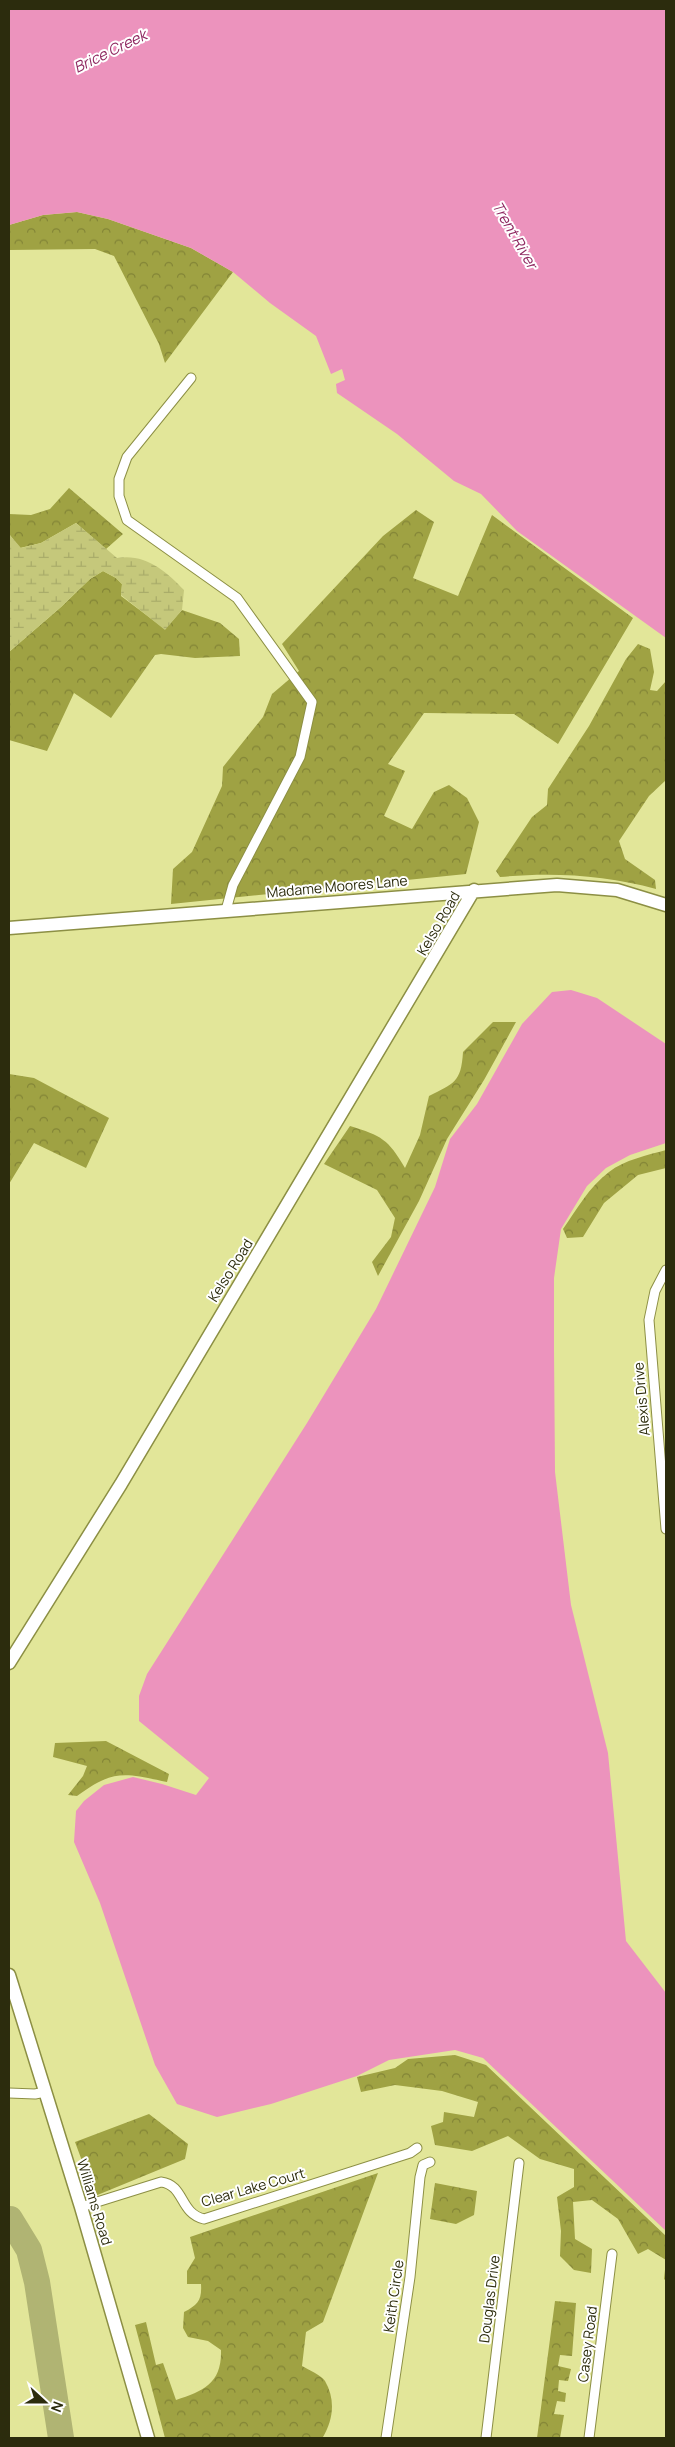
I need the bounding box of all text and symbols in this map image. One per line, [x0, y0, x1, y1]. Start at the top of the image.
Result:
water label: Brice Creek [70, 23, 152, 78]
water label: Trent River [487, 198, 544, 275]
street label: Madame Moores Lane [266, 870, 408, 902]
street label: Kelso Road [412, 888, 464, 958]
street label: Kelso Road [203, 1235, 257, 1305]
street label: Alexis Drive [628, 1362, 654, 1436]
street label: Williams Road [73, 2157, 117, 2247]
street label: Clear Lake Court [199, 2163, 307, 2211]
street label: Douglas Drive [474, 2254, 504, 2344]
street label: Keith Circle [379, 2258, 407, 2334]
street label: Casey Road [573, 2305, 601, 2383]
north arrow [20, 2377, 70, 2427]
text: N [47, 2399, 68, 2415]

